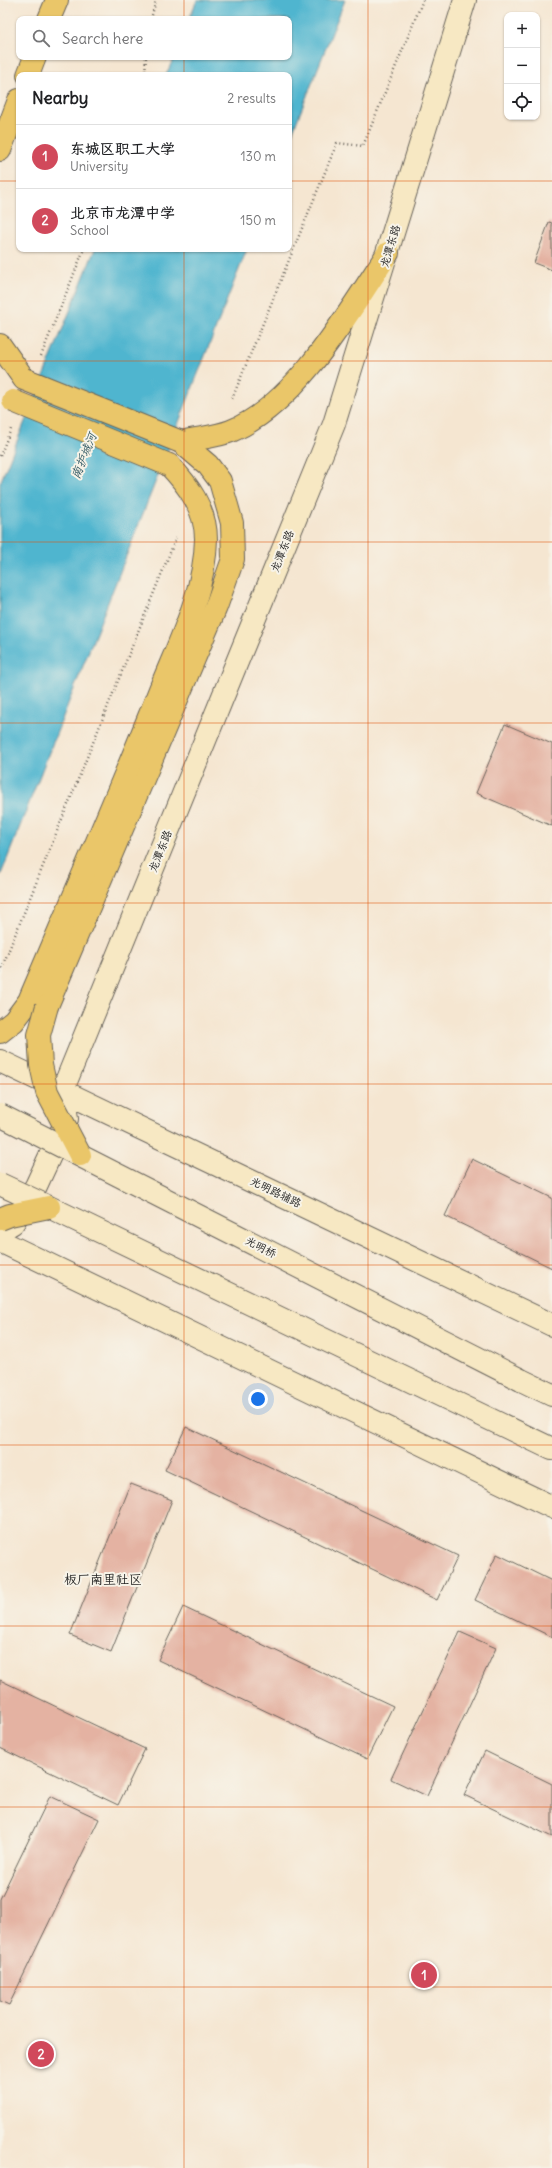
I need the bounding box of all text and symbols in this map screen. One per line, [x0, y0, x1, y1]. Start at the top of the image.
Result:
map controls [504, 12, 540, 120]
button: + [504, 12, 540, 48]
search box [16, 16, 292, 60]
icon: search [30, 27, 52, 49]
text: Search here [62, 29, 143, 48]
button: − [504, 48, 540, 84]
button: locate [504, 84, 540, 120]
text: Nearby [32, 87, 88, 109]
text: 2 results [227, 90, 276, 107]
text: 东城区职工大学 [70, 139, 175, 158]
text: 1 [42, 148, 48, 165]
text: 130 m [240, 148, 276, 165]
text: University [70, 158, 128, 175]
text: 北京市龙潭中学 [70, 203, 175, 222]
text: 2 [41, 212, 49, 229]
text: 150 m [240, 212, 276, 229]
text: School [70, 222, 109, 239]
street label: 龙潭东路 [377, 223, 403, 269]
water label: 南护城河 [68, 429, 100, 481]
street label: 龙潭东路 [267, 528, 297, 574]
street label: 龙潭东路 [145, 828, 175, 874]
street label: 光明路辅路 [248, 1174, 304, 1210]
street label: 光明桥 [243, 1233, 279, 1261]
your location [248, 1389, 268, 1409]
district label: 板厂南里社区 [64, 1571, 142, 1588]
pin: 1 [411, 1960, 437, 1990]
pin: 2 [28, 2039, 54, 2069]

